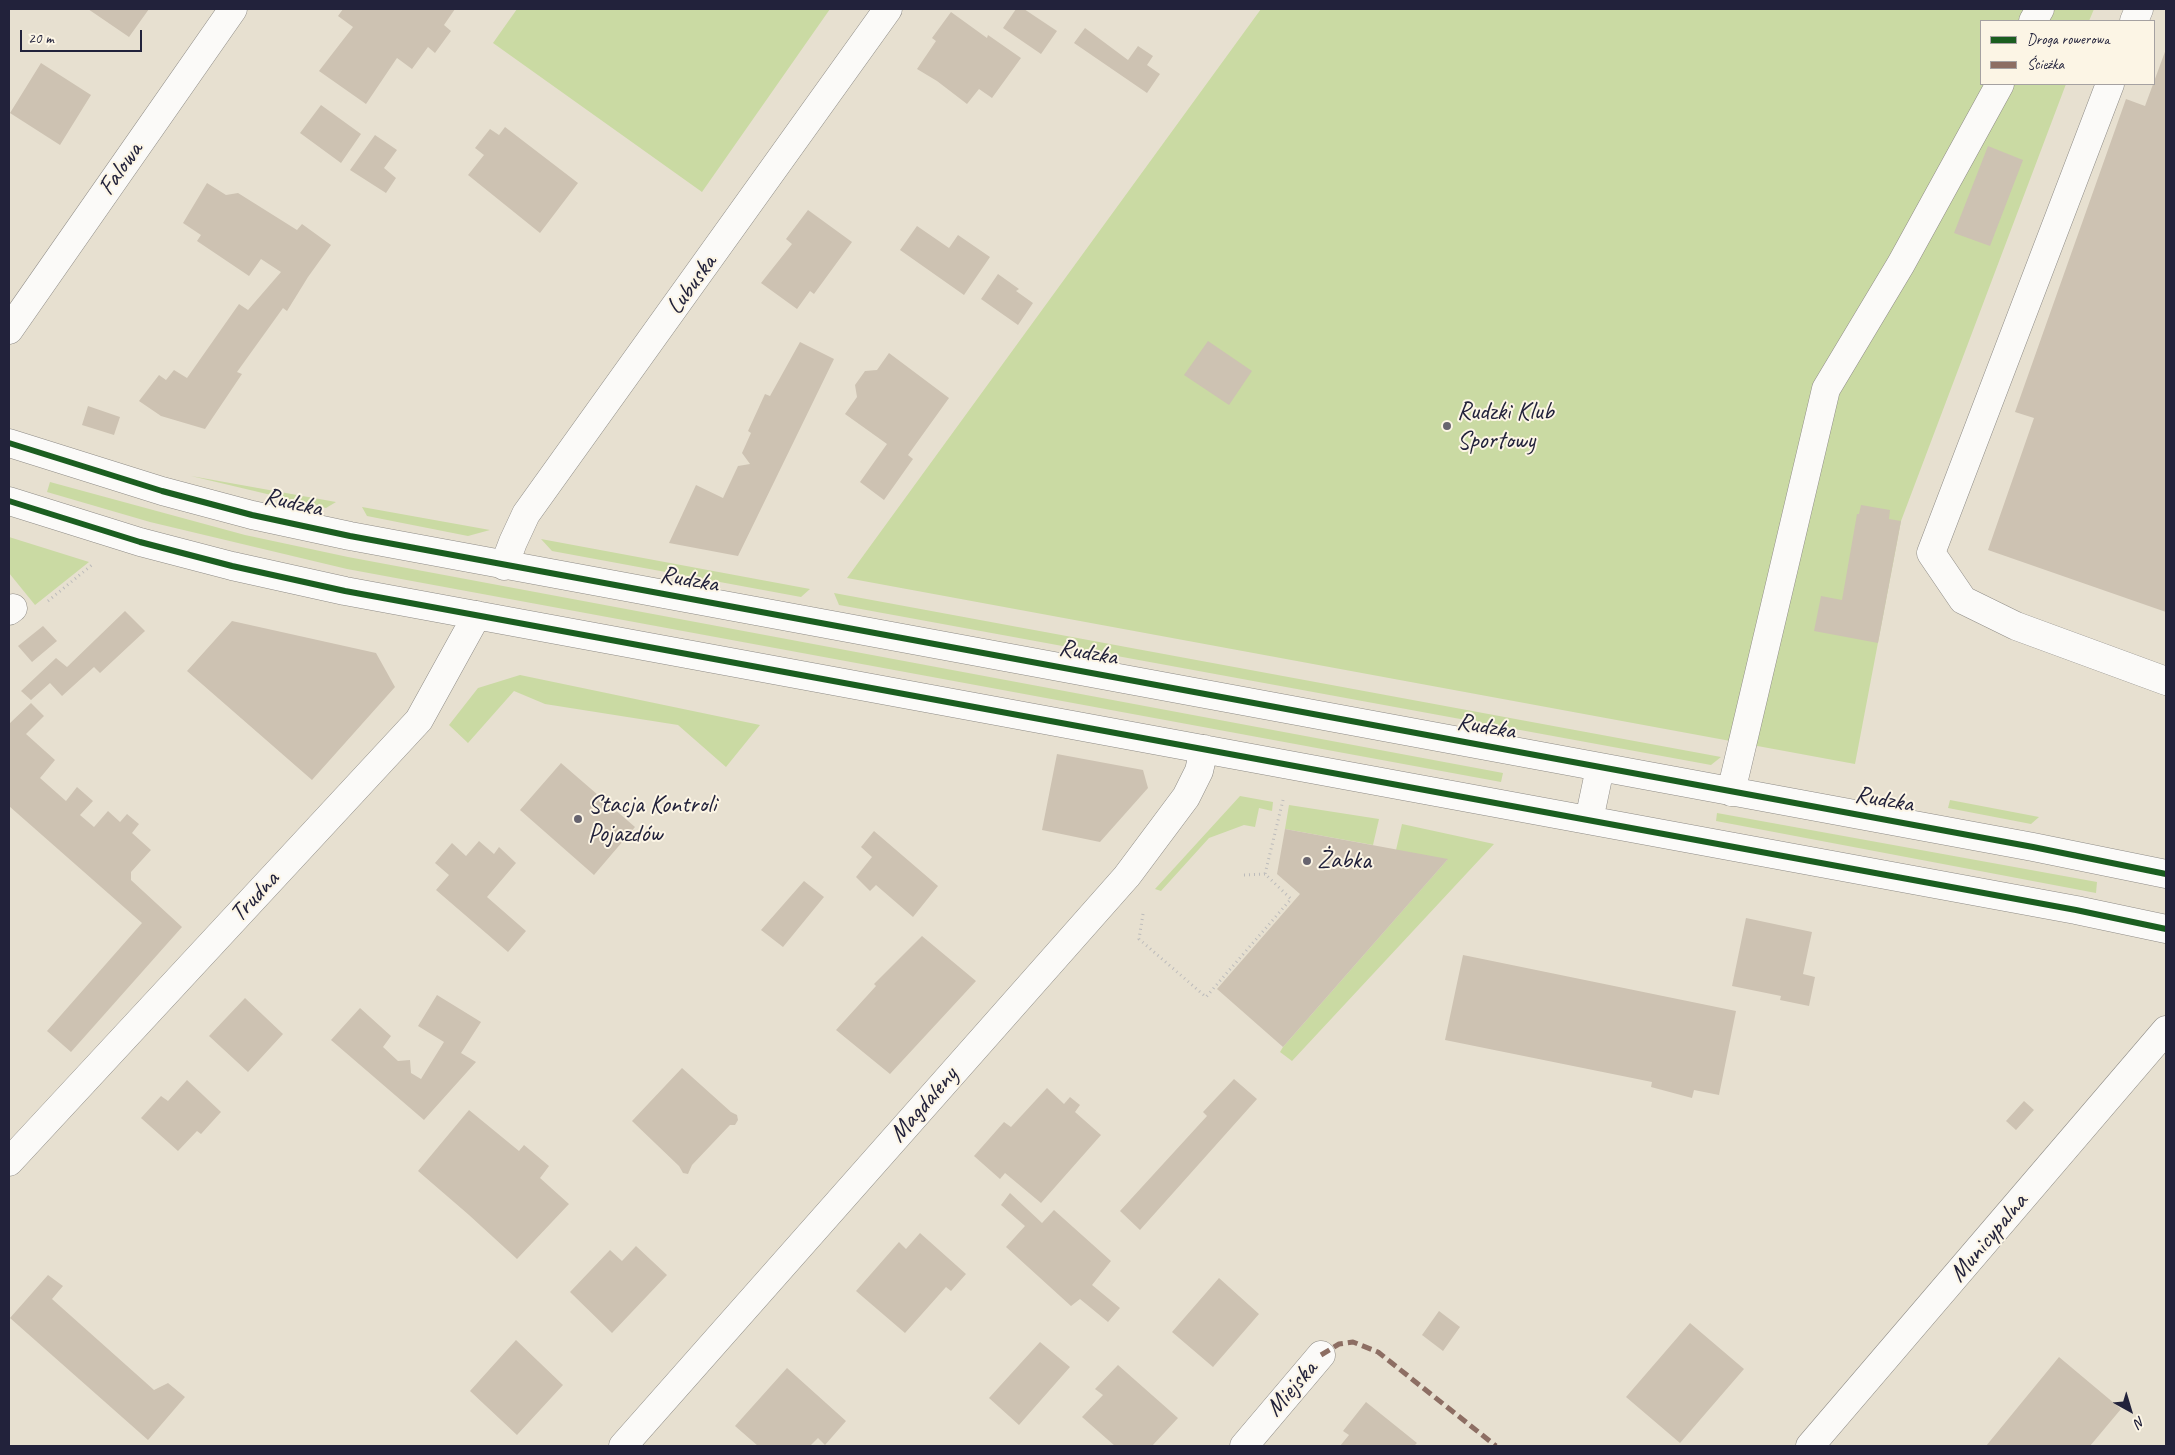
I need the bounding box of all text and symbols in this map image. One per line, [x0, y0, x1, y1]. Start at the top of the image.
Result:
scale bar [22, 20, 145, 52]
legend [1980, 20, 2155, 85]
text: 20 m [28, 29, 54, 48]
text: Droga rowerowa [2027, 30, 2109, 49]
text: Ścieżka [2027, 55, 2064, 74]
street label: Falowa [92, 137, 150, 201]
street label: Lubuska [660, 249, 724, 321]
place label: Rudzki Klub Sportowy [1457, 397, 1554, 456]
marker: Rudzki Klub Sportowy [1441, 420, 1453, 432]
street label: Rudzka [261, 482, 325, 524]
street label: Rudzka [657, 560, 721, 600]
street label: Rudzka [1056, 633, 1120, 673]
street label: Rudzka [1454, 707, 1518, 747]
street label: Rudzka [1852, 780, 1916, 820]
place label: Stacja Kontroli Pojazdów [588, 790, 716, 849]
marker: Stacja Kontroli Pojazdów [572, 813, 584, 825]
place label: Żabka [1317, 846, 1371, 876]
marker: Żabka [1301, 855, 1313, 867]
street label: Trudna [224, 865, 286, 929]
street label: Magdaleny [883, 1061, 965, 1149]
street label: Municypalna [1943, 1188, 2035, 1288]
street label: Miejska [1260, 1355, 1324, 1423]
north arrow [2105, 1385, 2155, 1435]
text: N [2131, 1413, 2148, 1431]

